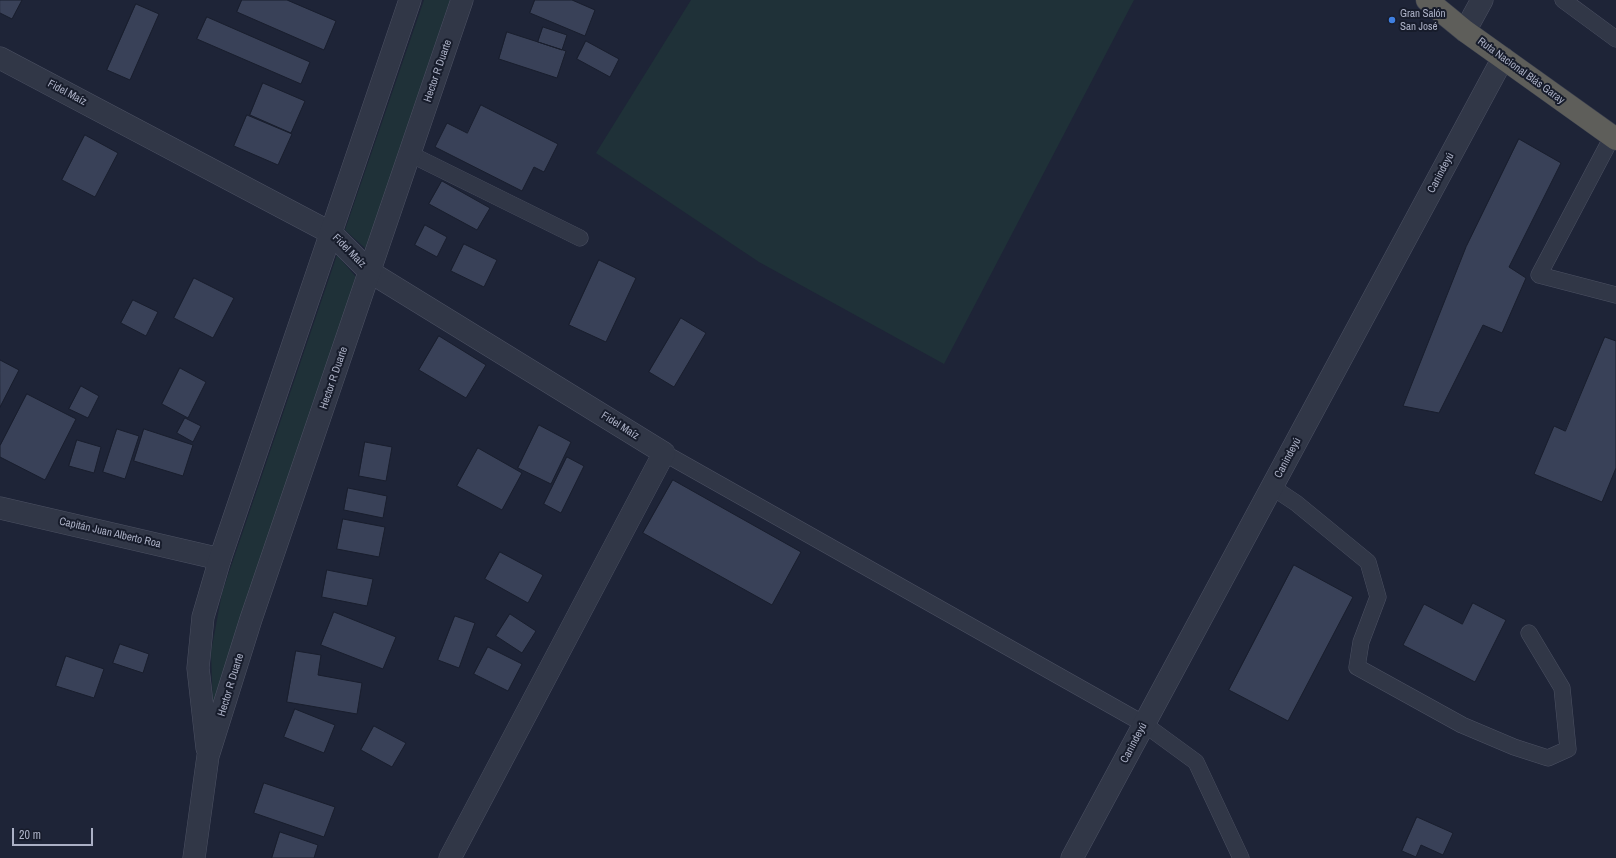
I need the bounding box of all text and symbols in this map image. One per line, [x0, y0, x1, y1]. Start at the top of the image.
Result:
place label: Gran Salón San José [1400, 7, 1446, 33]
marker: Gran Salón San José [1387, 15, 1397, 25]
street label: Ruta Nacional Blás Garay [1475, 35, 1567, 107]
street label: Hector R Duarte [421, 38, 455, 104]
street label: Fidel Maíz [45, 77, 89, 109]
street label: Canindeyú [1425, 151, 1457, 195]
street label: Fidel Maíz [329, 231, 369, 271]
street label: Hector R Duarte [317, 345, 351, 411]
street label: Fidel Maíz [599, 409, 641, 443]
street label: Canindeyú [1272, 436, 1304, 480]
street label: Capitán Juan Alberto Roa [58, 515, 162, 551]
street label: Hector R Duarte [215, 652, 247, 718]
street label: Canindeyú [1118, 721, 1150, 765]
scale bar [14, 820, 95, 846]
text: 20 m [19, 827, 41, 843]

